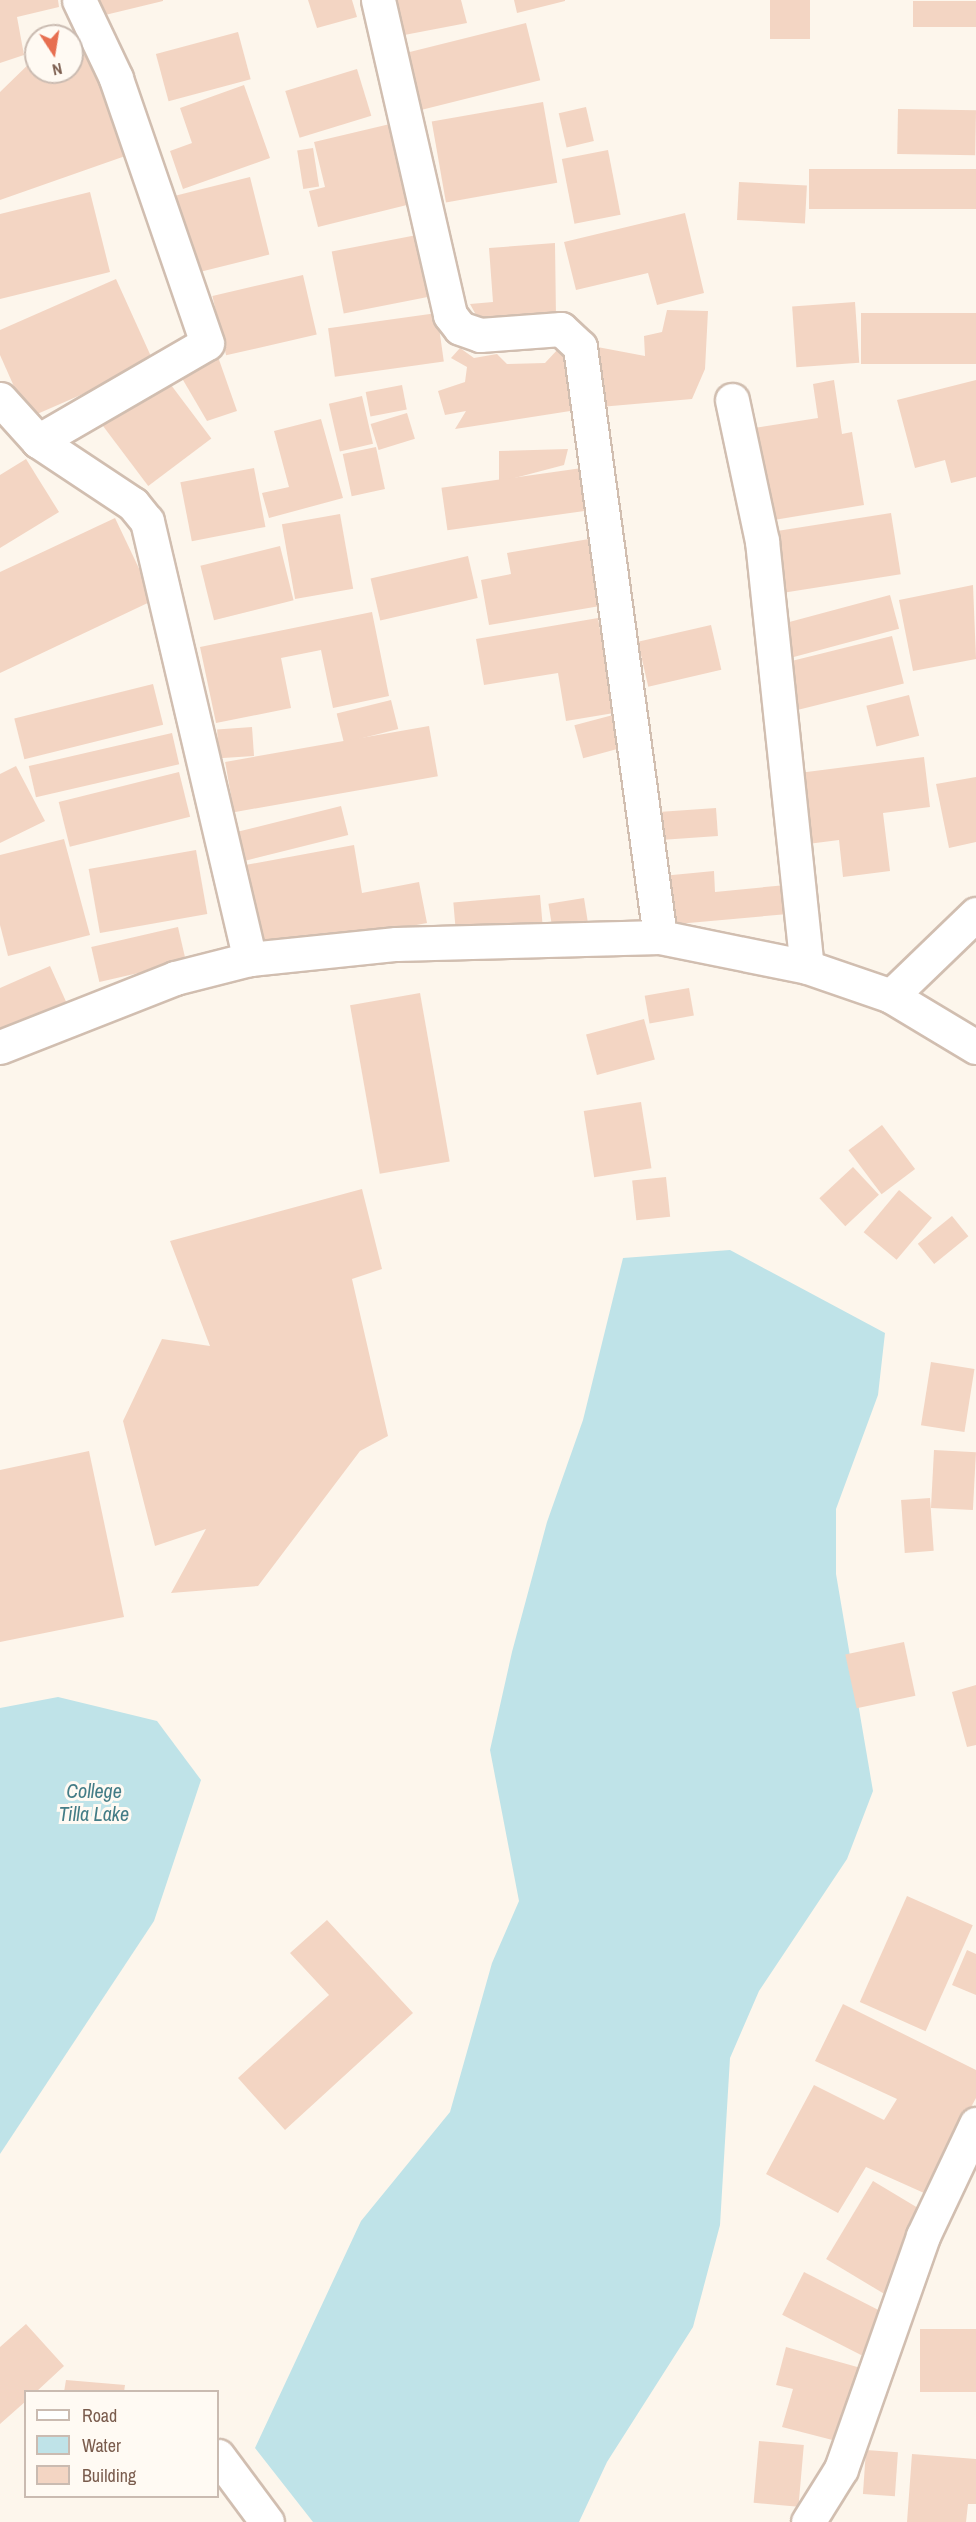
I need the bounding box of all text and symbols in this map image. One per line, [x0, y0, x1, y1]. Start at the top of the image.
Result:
north arrow [24, 24, 84, 84]
text: N [50, 58, 64, 81]
water label: College Tilla Lake [59, 1779, 129, 1826]
legend [24, 2390, 219, 2498]
text: Road [82, 2403, 117, 2428]
text: Water [82, 2433, 121, 2458]
text: Building [82, 2463, 136, 2488]

